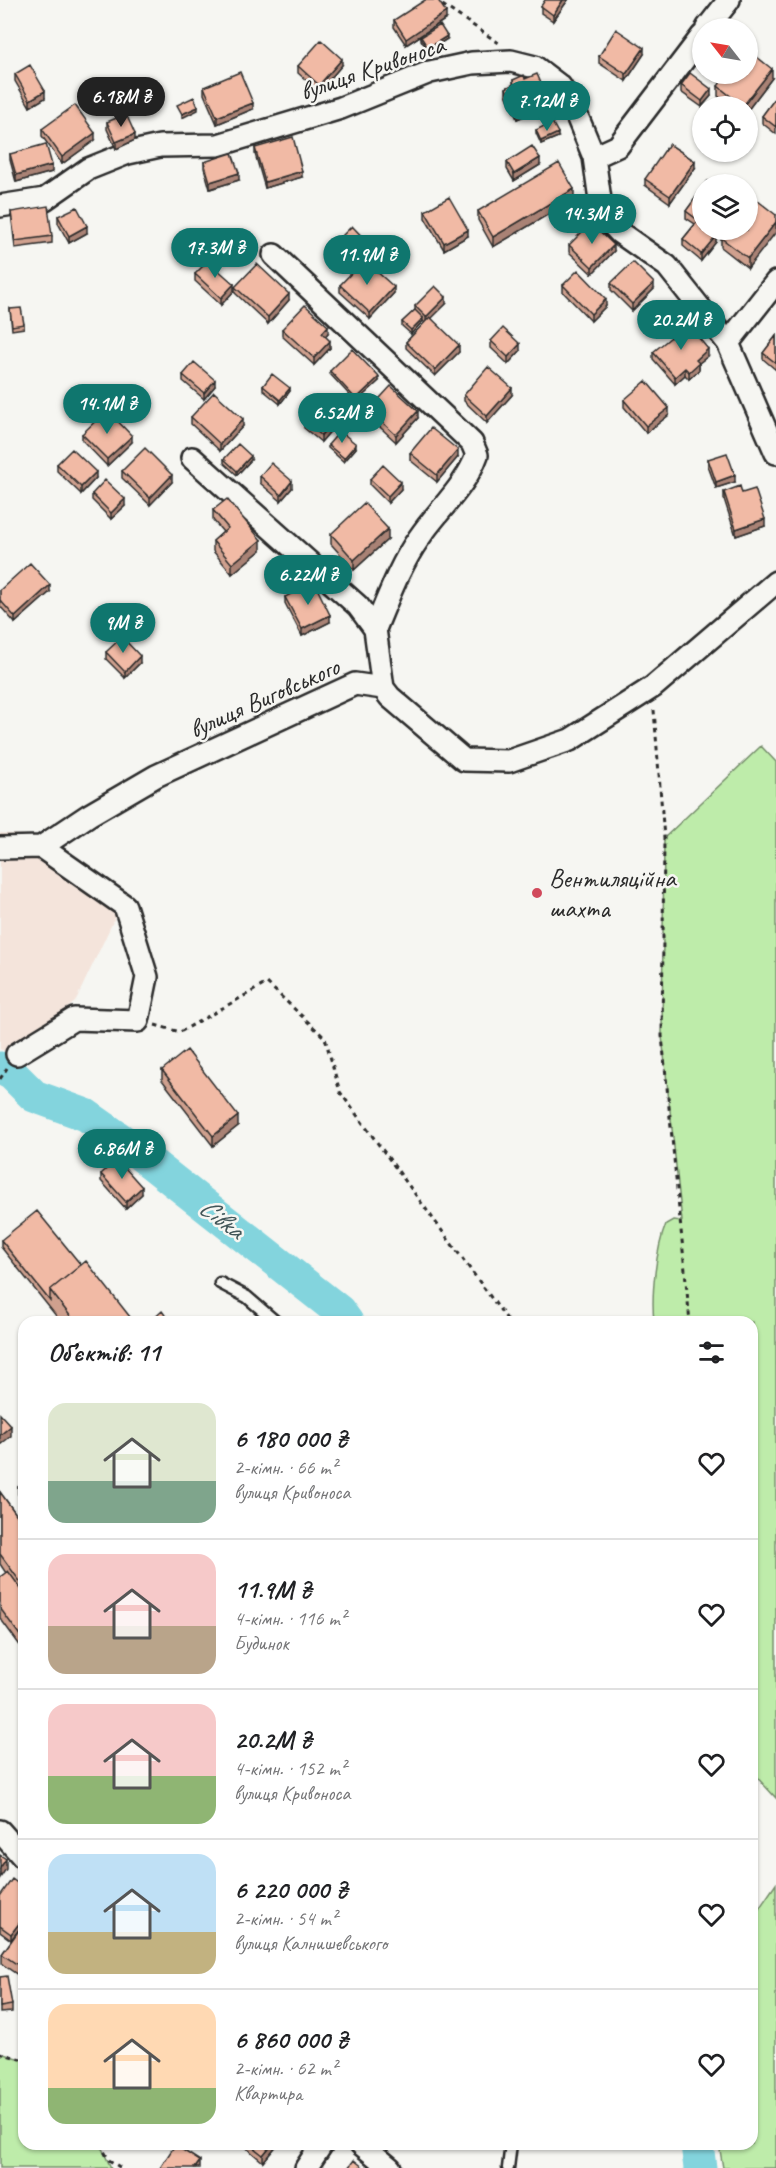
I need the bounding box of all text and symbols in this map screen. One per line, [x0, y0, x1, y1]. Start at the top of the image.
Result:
north arrow [692, 18, 758, 84]
map controls [692, 18, 758, 240]
street label: вулиця Кривоноса [295, 27, 450, 108]
pin: 6.18M ₴ [66, 77, 176, 128]
pin: 7.12M ₴ [492, 81, 602, 132]
text: 6.18M ₴ [91, 84, 151, 109]
text: 7.12M ₴ [517, 88, 577, 113]
button: locate [692, 96, 758, 162]
button: layers [692, 174, 758, 240]
pin: 14.3M ₴ [537, 194, 647, 245]
text: 14.3M ₴ [562, 201, 622, 226]
pin: 17.3M ₴ [160, 228, 270, 279]
text: 17.3M ₴ [185, 235, 245, 260]
pin: 11.9M ₴ [312, 235, 422, 286]
text: 11.9M ₴ [337, 242, 397, 267]
pin: 20.2M ₴ [626, 300, 736, 351]
text: 20.2M ₴ [651, 307, 711, 332]
pin: 14.1M ₴ [52, 384, 162, 435]
text: 14.1M ₴ [77, 391, 137, 416]
pin: 6.52M ₴ [287, 393, 397, 444]
text: 6.52M ₴ [312, 400, 372, 425]
pin: 6.22M ₴ [253, 555, 363, 606]
text: 6.22M ₴ [278, 562, 338, 587]
pin: 9M ₴ [87, 603, 159, 654]
text: 9M ₴ [104, 610, 142, 635]
street label: вулиця Виговського [184, 649, 346, 746]
place label: Вентиляційна шахта [549, 862, 677, 925]
marker: Вентиляційна шахта [530, 886, 544, 900]
pin: 6.86M ₴ [67, 1129, 177, 1180]
text: 6.86M ₴ [92, 1136, 152, 1161]
water label: Сівка [193, 1190, 253, 1247]
text: Об’єктів: 11 [48, 1336, 160, 1369]
icon: filters [695, 1336, 728, 1369]
text: 6 180 000 ₴ [234, 1422, 347, 1455]
icon: home [96, 1427, 168, 1499]
icon: heart [695, 1447, 728, 1480]
text: 2-кімн. · 66 m² [234, 1455, 337, 1480]
text: вулиця Кривоноса [234, 1480, 350, 1505]
text: 11.9M ₴ [234, 1573, 311, 1606]
icon: home [96, 1578, 168, 1650]
icon: heart [695, 1598, 728, 1631]
text: 4-кімн. · 116 m² [234, 1606, 346, 1631]
text: Будинок [234, 1631, 289, 1656]
text: 20.2M ₴ [234, 1723, 311, 1756]
icon: home [96, 1728, 168, 1800]
icon: heart [695, 1748, 728, 1781]
text: 4-кімн. · 152 m² [234, 1756, 346, 1781]
text: вулиця Кривоноса [234, 1781, 350, 1806]
text: 6 220 000 ₴ [234, 1873, 347, 1906]
icon: home [96, 1878, 168, 1950]
icon: heart [695, 1898, 728, 1931]
text: 2-кімн. · 54 m² [234, 1906, 337, 1931]
text: вулиця Калнишевського [234, 1931, 387, 1956]
text: 6 860 000 ₴ [234, 2023, 348, 2056]
icon: home [96, 2028, 168, 2100]
icon: heart [695, 2048, 728, 2081]
text: 2-кімн. · 62 m² [234, 2056, 337, 2081]
text: Квартира [234, 2081, 302, 2106]

